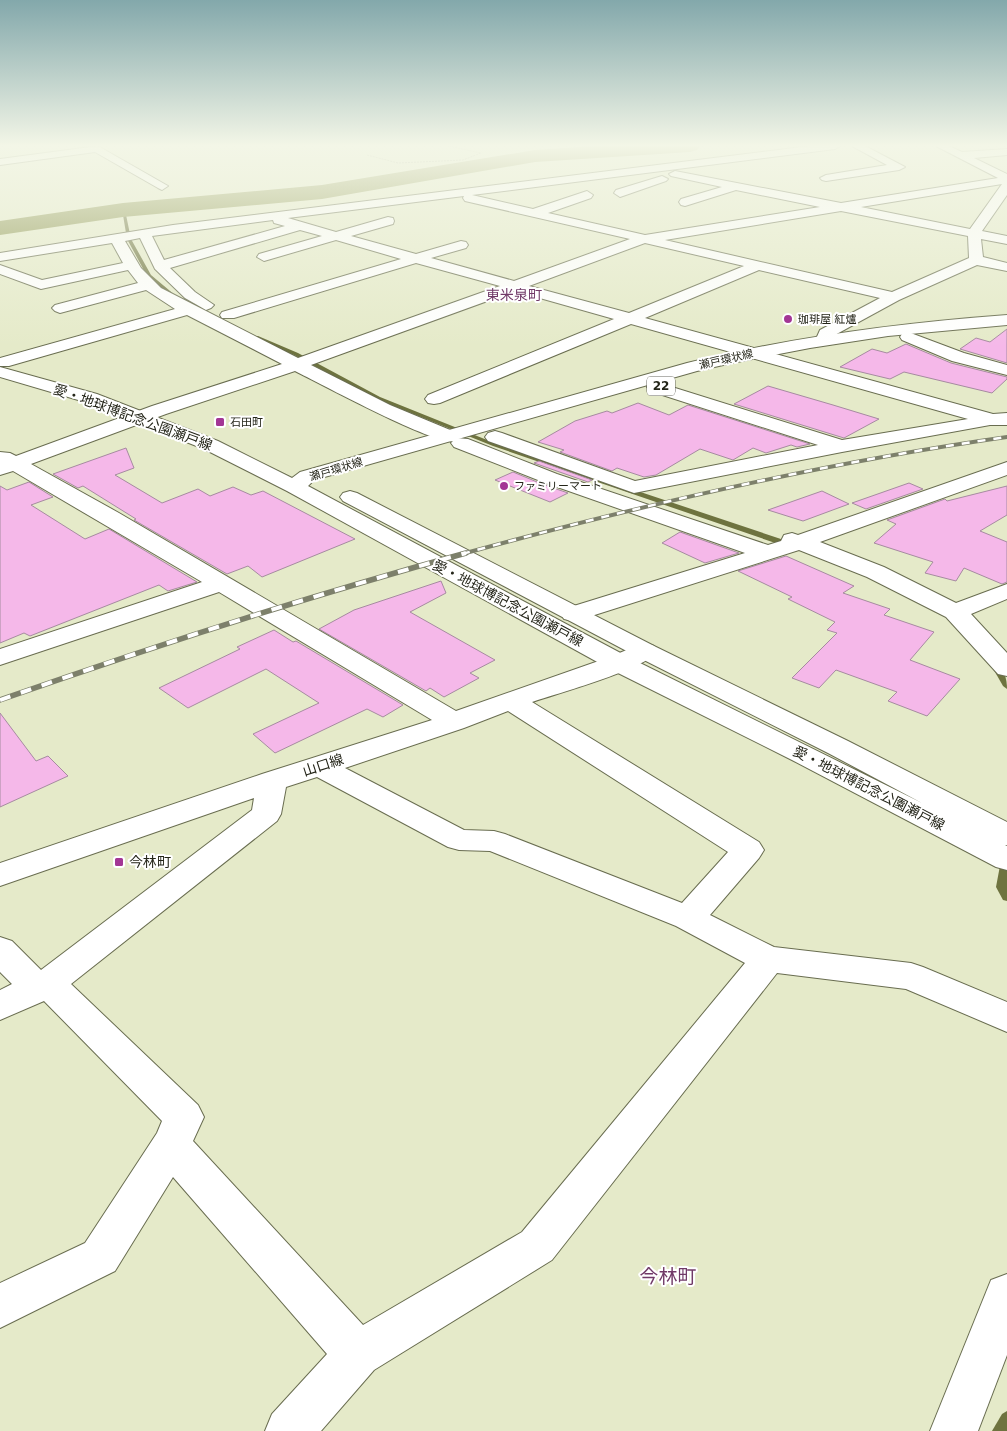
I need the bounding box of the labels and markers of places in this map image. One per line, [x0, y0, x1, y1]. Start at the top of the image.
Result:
marker: 珈琲屋 紅爐 [782, 313, 794, 325]
place label: 珈琲屋 紅爐 [798, 313, 857, 326]
marker: 石田町 [214, 416, 226, 428]
place label: 石田町 [230, 416, 263, 429]
marker: ファミリーマート [498, 480, 510, 492]
place label: ファミリーマート [514, 480, 602, 493]
place label: 今林町 [129, 854, 171, 870]
marker: 今林町 [113, 856, 125, 868]

